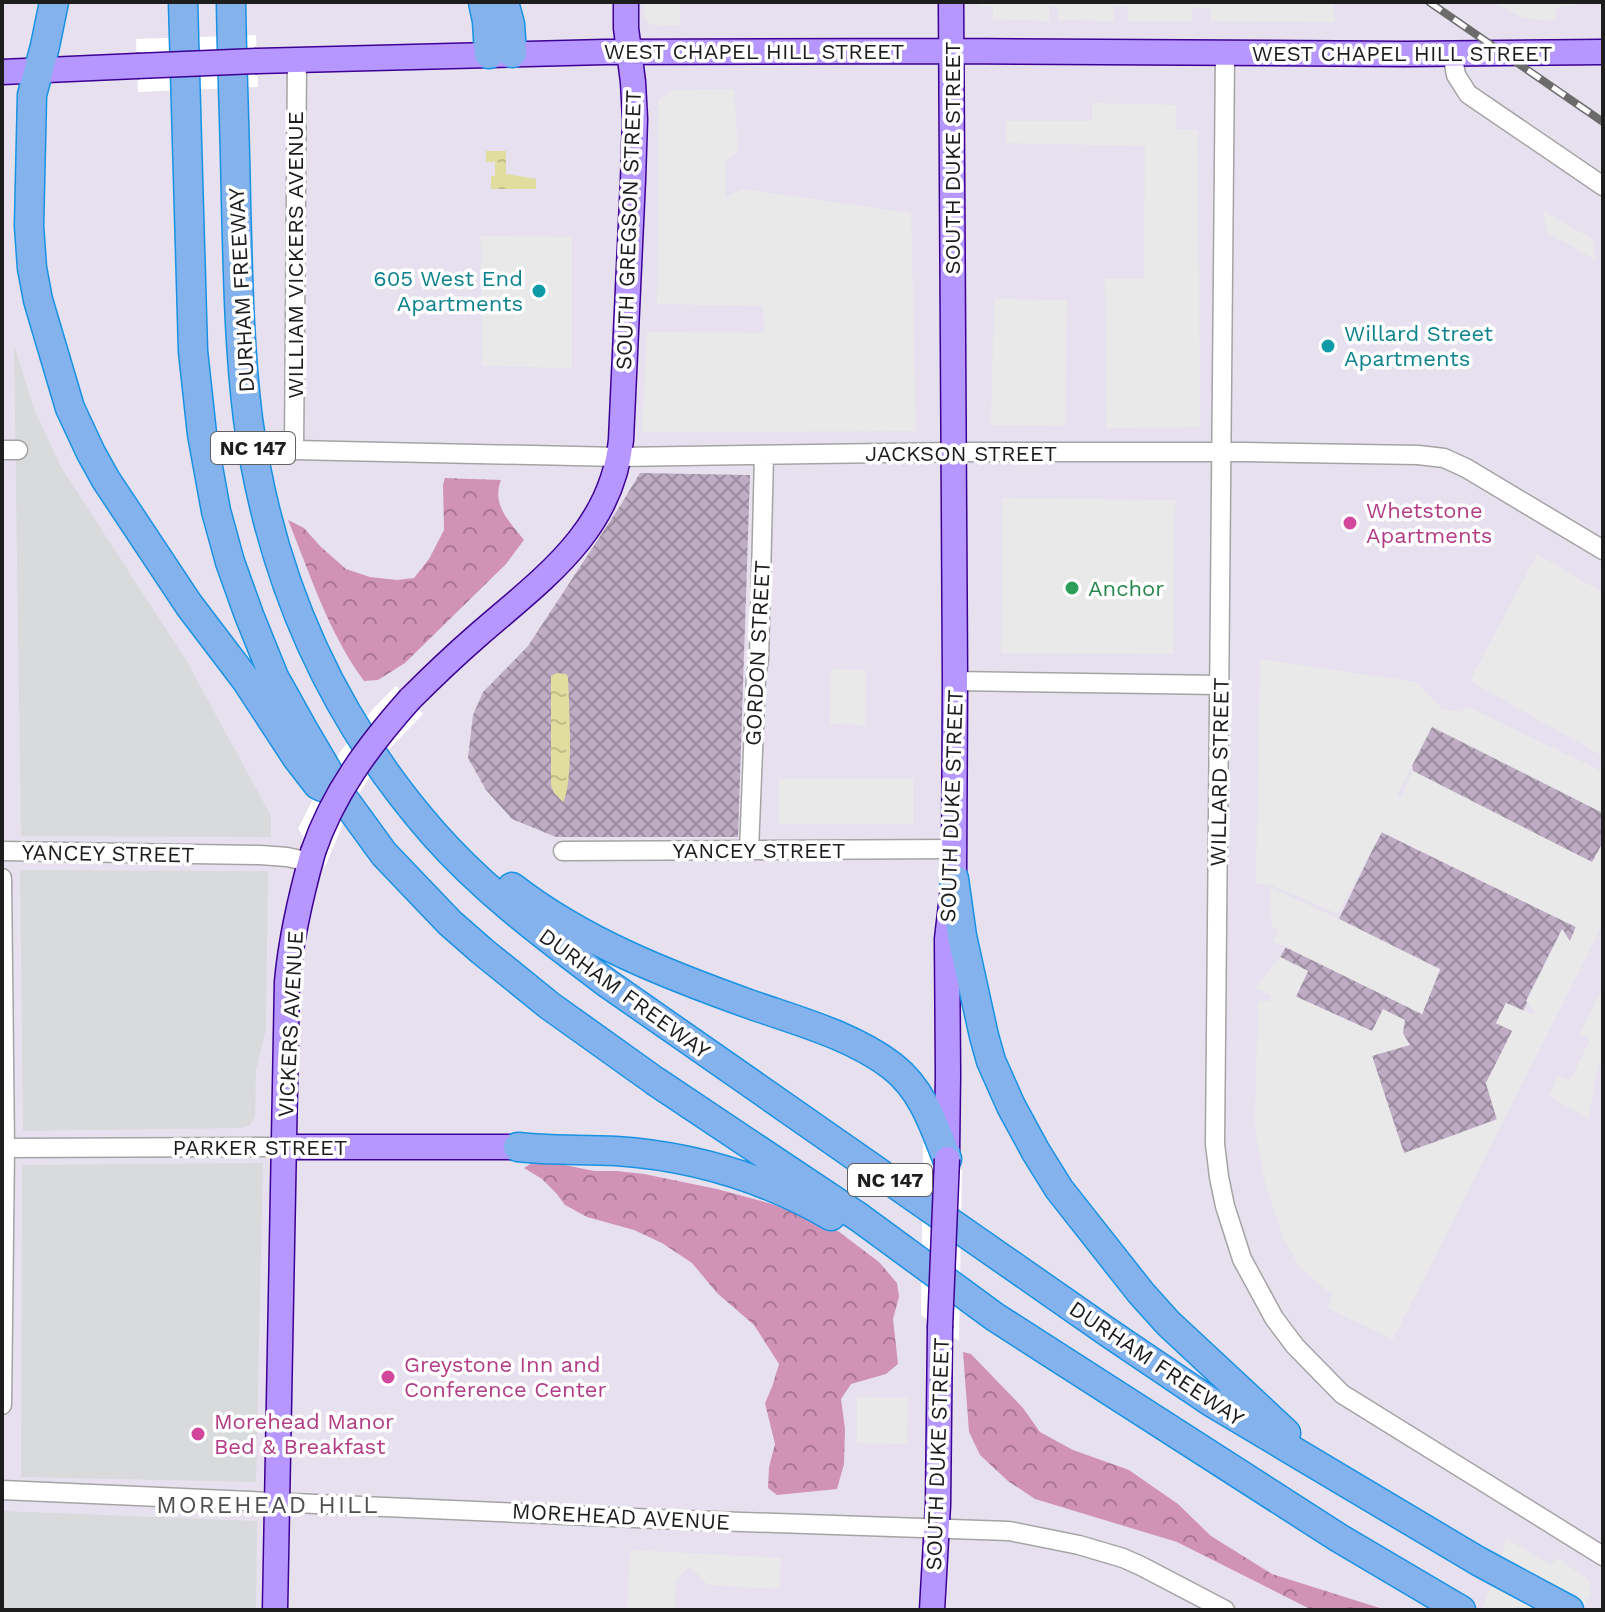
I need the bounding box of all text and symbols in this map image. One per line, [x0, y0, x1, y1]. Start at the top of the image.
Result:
street label: WEST CHAPEL HILL STREET [604, 39, 904, 64]
street label: SOUTH DUKE STREET [940, 41, 965, 275]
street label: WEST CHAPEL HILL STREET [1252, 41, 1552, 66]
street label: SOUTH GREGSON STREET [611, 90, 646, 370]
street label: WILLIAM VICKERS AVENUE [283, 111, 308, 399]
street label: DURHAM FREEWAY [224, 187, 259, 393]
place label: 605 West End Apartments [373, 266, 523, 316]
marker: 605 West End Apartments [530, 282, 548, 300]
place label: Willard Street Apartments [1344, 321, 1493, 371]
marker: Willard Street Apartments [1319, 337, 1337, 355]
road number: NC 147 [211, 432, 295, 464]
street label: JACKSON STREET [865, 441, 1057, 466]
place label: Whetstone Apartments [1366, 498, 1492, 548]
marker: Whetstone Apartments [1341, 514, 1359, 532]
street label: GORDON STREET [740, 560, 775, 746]
place label: Anchor [1088, 576, 1164, 601]
marker: Anchor [1063, 579, 1081, 597]
street label: WILLARD STREET [1205, 677, 1234, 867]
street label: SOUTH DUKE STREET [935, 689, 968, 923]
street label: YANCEY STREET [673, 838, 845, 863]
street label: YANCEY STREET [21, 839, 195, 868]
street label: DURHAM FREEWAY [534, 923, 715, 1064]
street label: VICKERS AVENUE [273, 930, 308, 1118]
street label: PARKER STREET [173, 1135, 347, 1160]
road number: NC 147 [848, 1164, 932, 1196]
street label: DURHAM FREEWAY [1065, 1296, 1249, 1431]
street label: SOUTH DUKE STREET [921, 1337, 954, 1571]
place label: Greystone Inn and Conference Center [404, 1352, 606, 1402]
marker: Greystone Inn and Conference Center [379, 1368, 397, 1386]
place label: Morehead Manor Bed & Breakfast [214, 1409, 394, 1459]
marker: Morehead Manor Bed & Breakfast [189, 1425, 207, 1443]
district label: MOREHEAD HILL [156, 1491, 380, 1519]
street label: MOREHEAD AVENUE [511, 1498, 731, 1535]

